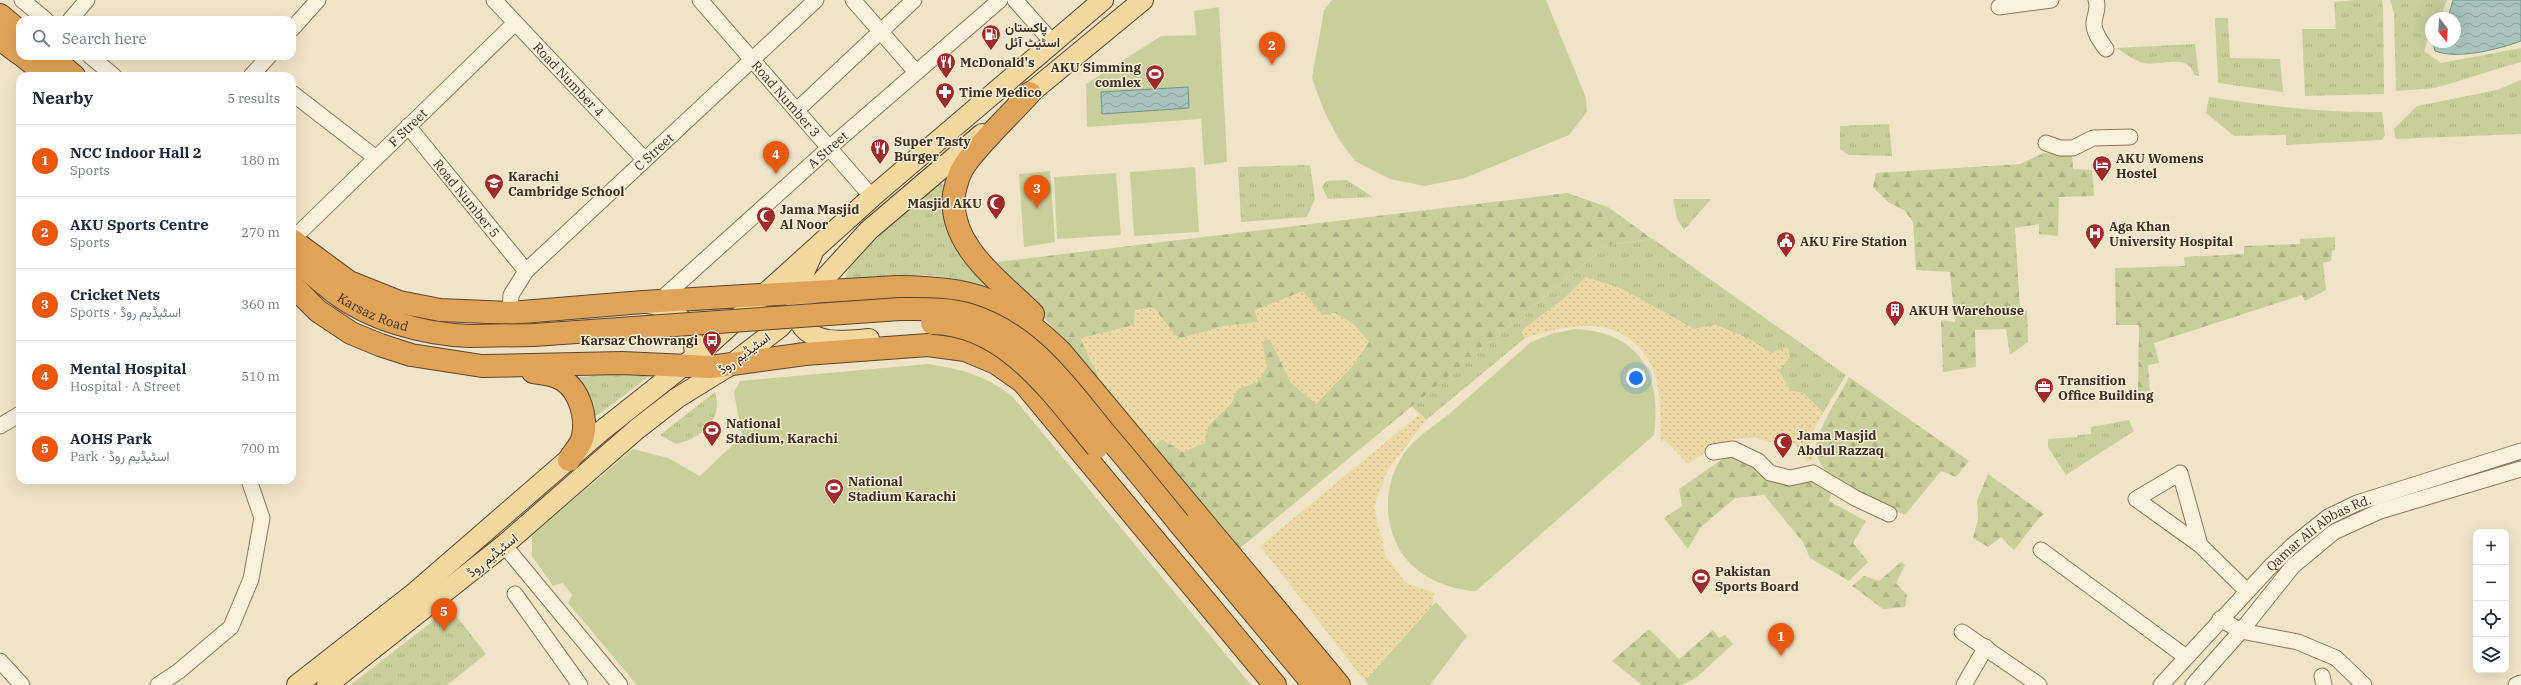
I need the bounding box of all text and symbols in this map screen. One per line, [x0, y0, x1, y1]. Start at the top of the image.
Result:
north arrow [2425, 12, 2461, 48]
search box [16, 16, 296, 60]
place label: پاکستان اسٹیٹ آئل [1005, 19, 1060, 51]
fuel station icon: پاکستان اسٹیٹ آئل [980, 23, 1002, 51]
icon: search [30, 27, 52, 49]
text: Search here [62, 29, 147, 48]
pin: 2 [1259, 32, 1285, 65]
street label: Road Number 4 [529, 39, 608, 121]
restaurant icon: McDonald's [935, 51, 957, 79]
place label: McDonald's [960, 54, 1035, 71]
street label: Road Number 3 [748, 57, 824, 141]
place label: AKU Simming comlex [1051, 59, 1141, 91]
sports icon: AKU Simming comlex [1144, 63, 1166, 91]
pharmacy icon: Time Medico [934, 81, 956, 109]
place label: Time Medico [959, 84, 1042, 101]
text: Nearby [32, 87, 93, 109]
text: 5 results [227, 90, 280, 107]
street label: F Street [385, 105, 431, 151]
street label: A Street [804, 127, 852, 172]
street label: C Street [631, 129, 678, 175]
place label: Super Tasty Burger [894, 133, 971, 165]
restaurant icon: Super Tasty Burger [869, 137, 891, 165]
pin: 4 [763, 141, 789, 174]
text: NCC Indoor Hall 2 [70, 143, 202, 162]
place label: AKU Womens Hostel [2116, 150, 2204, 182]
text: 1 [41, 152, 49, 169]
text: 180 m [241, 152, 280, 169]
hotel icon: AKU Womens Hostel [2091, 154, 2113, 182]
street label: Road Number 5 [429, 156, 503, 241]
text: Sports [70, 162, 110, 179]
place label: Karachi Cambridge School [508, 168, 624, 200]
school or university icon: Karachi Cambridge School [483, 172, 505, 200]
pin: 3 [1024, 175, 1050, 208]
mosque icon: Masjid AKU [985, 192, 1007, 220]
place label: Masjid AKU [907, 195, 982, 212]
place label: Jama Masjid Al Noor [780, 201, 860, 233]
mosque icon: Jama Masjid Al Noor [755, 205, 777, 233]
text: AKU Sports Centre [70, 215, 209, 234]
place label: Aga Khan University Hospital [2109, 218, 2233, 250]
hospital icon: Aga Khan University Hospital [2084, 222, 2106, 250]
text: 2 [41, 224, 49, 241]
text: 270 m [241, 224, 280, 241]
public building icon: AKU Fire Station [1775, 230, 1797, 258]
place label: AKU Fire Station [1800, 233, 1908, 250]
text: Sports [70, 234, 110, 251]
text: Cricket Nets [70, 285, 160, 304]
street label: Karsaz Road [334, 289, 410, 335]
text: 3 [41, 296, 49, 313]
text: 360 m [241, 296, 280, 313]
building icon: AKUH Warehouse [1884, 299, 1906, 327]
place label: AKUH Warehouse [1909, 302, 2024, 319]
text: Sports · اسٹیڈیم روڈ [70, 304, 181, 321]
bus stop icon: Karsaz Chowrangi [701, 329, 723, 357]
street label: اسٹیڈیم روڈ [715, 329, 774, 378]
place label: Karsaz Chowrangi [581, 332, 699, 349]
text: Mental Hospital [70, 359, 187, 378]
text: 4 [41, 368, 49, 385]
text: 510 m [241, 368, 280, 385]
your location [1626, 368, 1646, 388]
place label: Transition Office Building [2058, 372, 2154, 404]
office icon: Transition Office Building [2033, 376, 2055, 404]
text: Hospital · A Street [70, 378, 180, 395]
place label: National Stadium, Karachi [726, 415, 838, 447]
sports icon: National Stadium, Karachi [701, 419, 723, 447]
place label: Jama Masjid Abdul Razzaq [1797, 427, 1884, 459]
text: AOHS Park [70, 429, 152, 448]
mosque icon: Jama Masjid Abdul Razzaq [1772, 431, 1794, 459]
text: 5 [41, 440, 49, 457]
text: 700 m [241, 440, 280, 457]
text: Park · اسٹیڈیم روڈ [70, 448, 169, 465]
place label: National Stadium Karachi [848, 473, 957, 505]
sports icon: National Stadium Karachi [823, 477, 845, 505]
street label: Qamar Ali Abbas Rd. [2263, 491, 2373, 575]
map controls [2473, 529, 2509, 673]
button: + [2473, 529, 2509, 565]
street label: اسٹیڈیم روڈ [463, 530, 521, 581]
place label: Pakistan Sports Board [1715, 563, 1799, 595]
button: − [2473, 565, 2509, 601]
sports icon: Pakistan Sports Board [1690, 567, 1712, 595]
pin: 5 [431, 598, 457, 631]
button: locate [2473, 601, 2509, 637]
pin: 1 [1768, 623, 1794, 656]
button: layers [2473, 637, 2509, 673]

